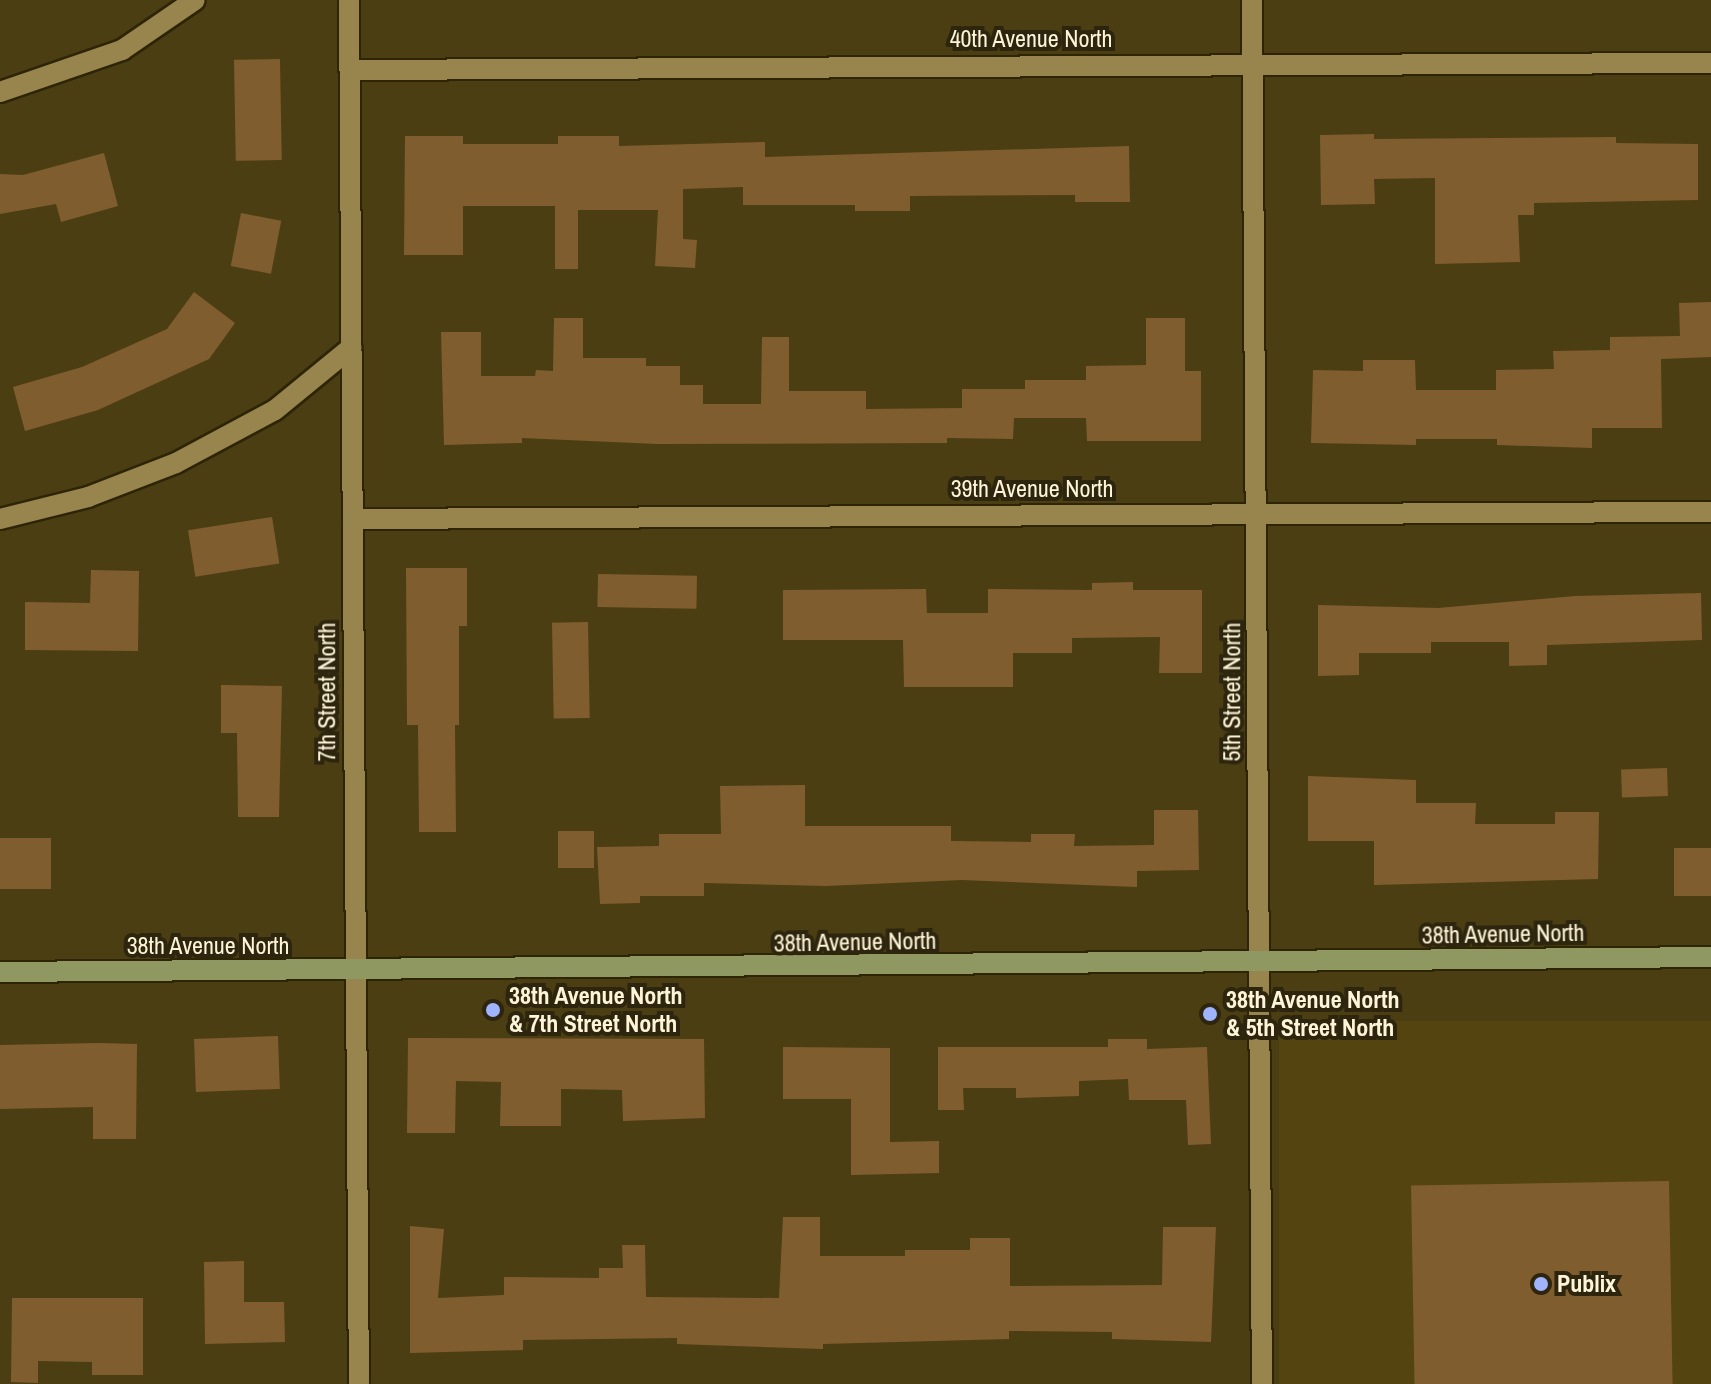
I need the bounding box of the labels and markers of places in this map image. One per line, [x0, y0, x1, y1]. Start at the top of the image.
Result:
place label: 38th Avenue North & 7th Street North [509, 982, 683, 1038]
place label: 38th Avenue North & 5th Street North [1226, 986, 1400, 1042]
marker: 38th Avenue North & 7th Street North [484, 1001, 502, 1019]
marker: 38th Avenue North & 5th Street North [1201, 1005, 1219, 1023]
place label: Publix [1557, 1270, 1616, 1298]
marker: Publix [1532, 1275, 1550, 1293]

